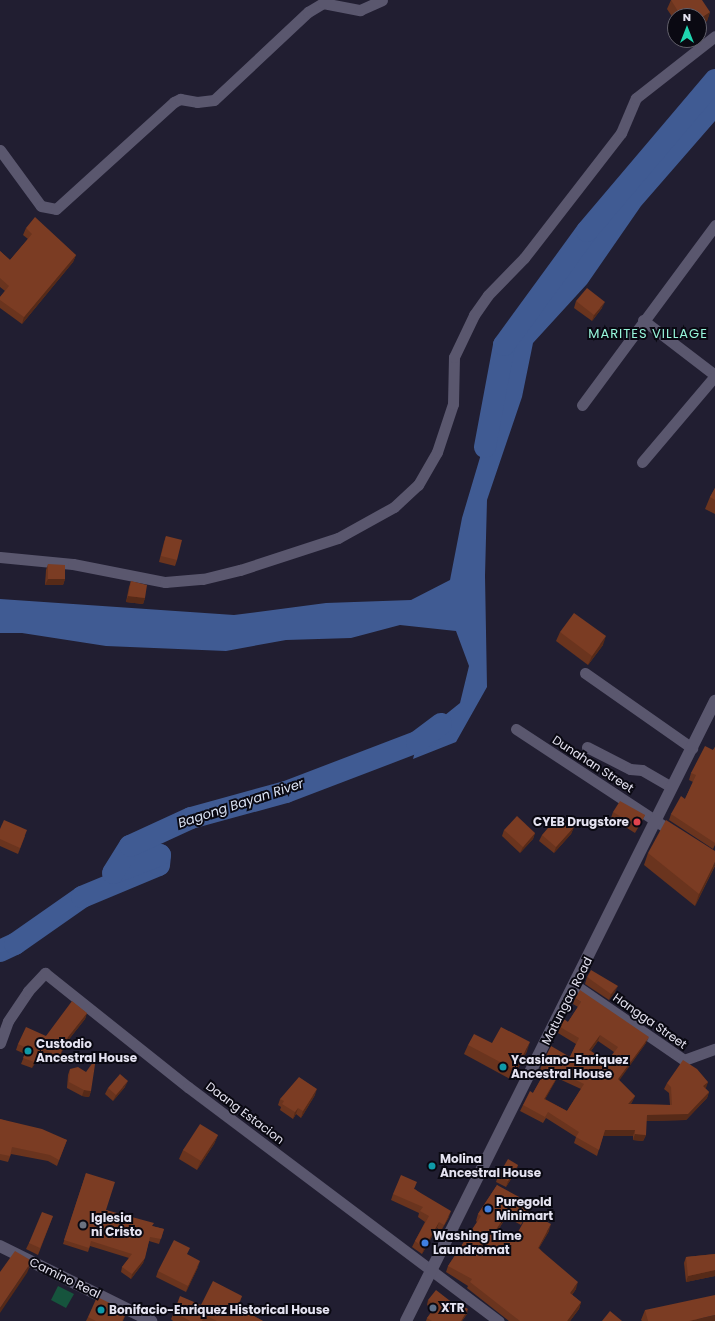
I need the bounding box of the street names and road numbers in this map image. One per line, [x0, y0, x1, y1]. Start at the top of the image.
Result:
street label: Dunahan Street [550, 732, 636, 796]
street label: Matungao Road [539, 955, 595, 1047]
street label: Hangga Street [610, 990, 690, 1052]
street label: Daang Estacion [203, 1079, 287, 1147]
street label: Camino Real [27, 1255, 103, 1301]

